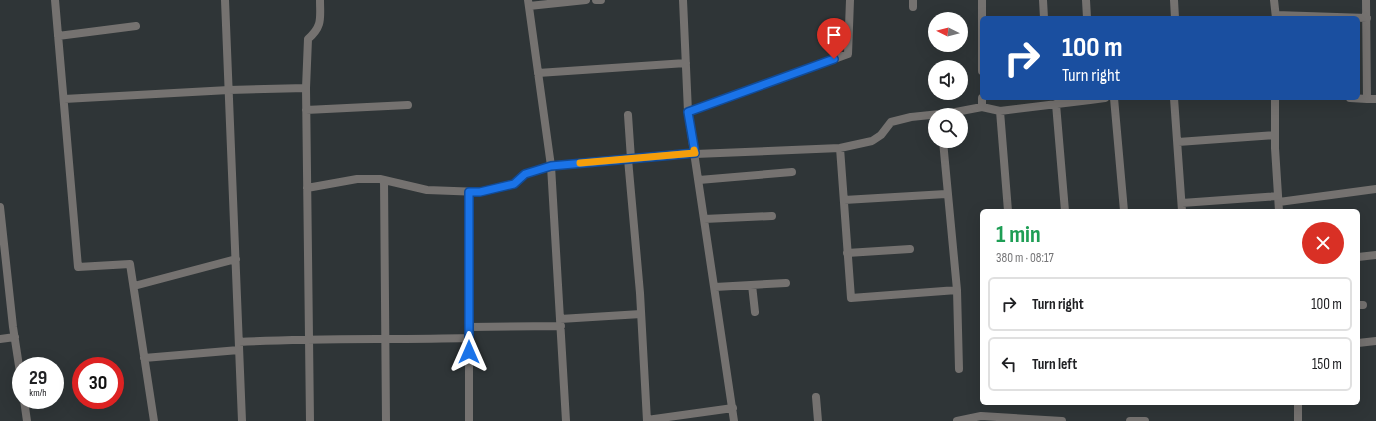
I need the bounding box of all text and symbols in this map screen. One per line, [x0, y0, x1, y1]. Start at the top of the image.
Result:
north arrow [928, 12, 968, 52]
map controls [928, 12, 968, 148]
pin [817, 18, 851, 59]
icon: arrive [823, 24, 845, 46]
text: 100 m [1062, 31, 1123, 64]
icon: right [996, 32, 1048, 84]
button: sound [928, 60, 968, 100]
text: Turn right [1062, 65, 1120, 86]
button: search [928, 108, 968, 148]
text: 1 min [996, 220, 1041, 249]
button: close [1302, 222, 1344, 264]
text: 380 m · 08:17 [996, 250, 1054, 266]
icon: right [998, 293, 1020, 315]
text: Turn right [1032, 295, 1084, 314]
text: 100 m [1311, 295, 1342, 314]
position arrow [448, 331, 490, 373]
icon: left [998, 353, 1020, 375]
text: Turn left [1032, 355, 1077, 374]
text: 150 m [1312, 355, 1342, 374]
speed limit sign: 30 [72, 357, 124, 409]
text: 29 [29, 366, 47, 390]
text: km/h [29, 387, 47, 399]

